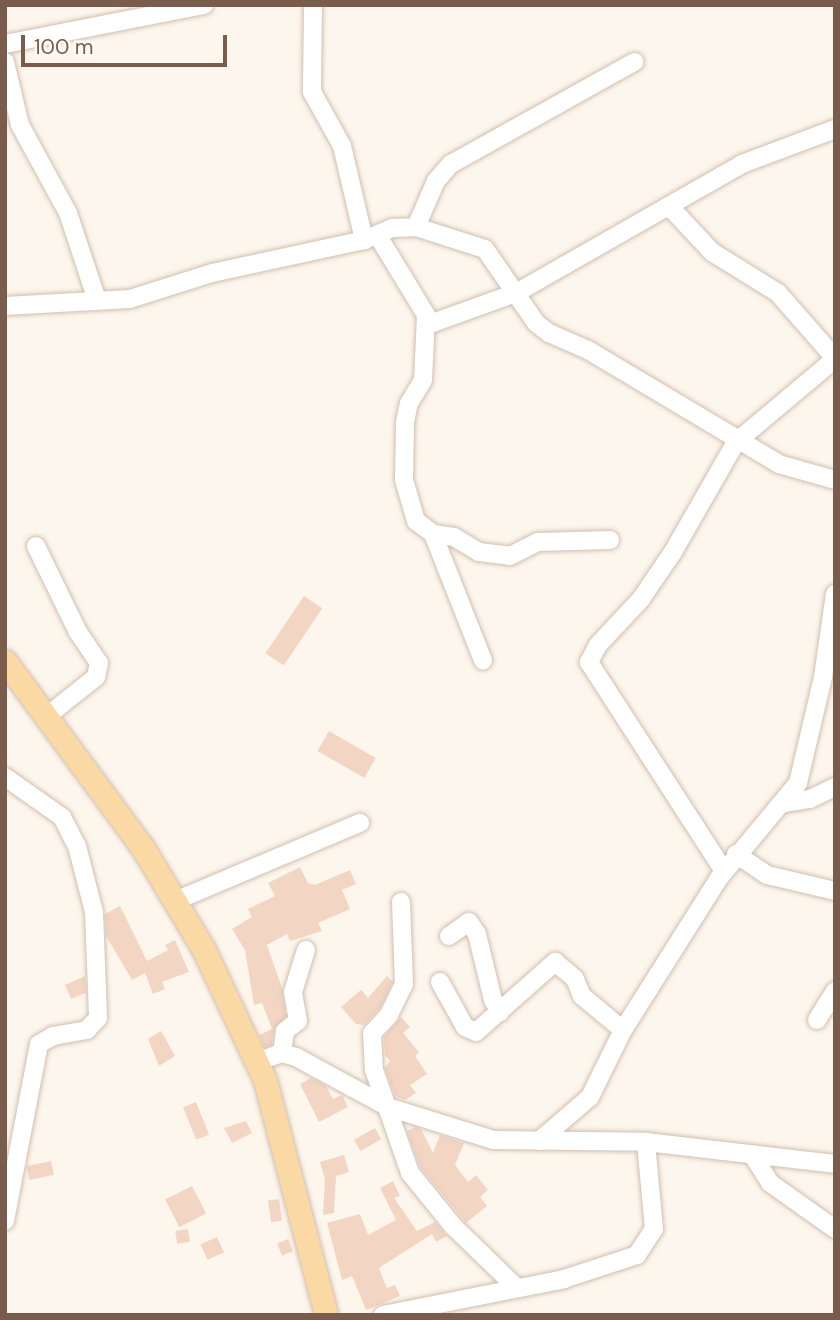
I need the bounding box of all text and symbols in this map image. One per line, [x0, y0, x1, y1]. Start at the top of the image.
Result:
scale bar [24, 21, 231, 65]
text: 100 m [34, 33, 94, 61]

